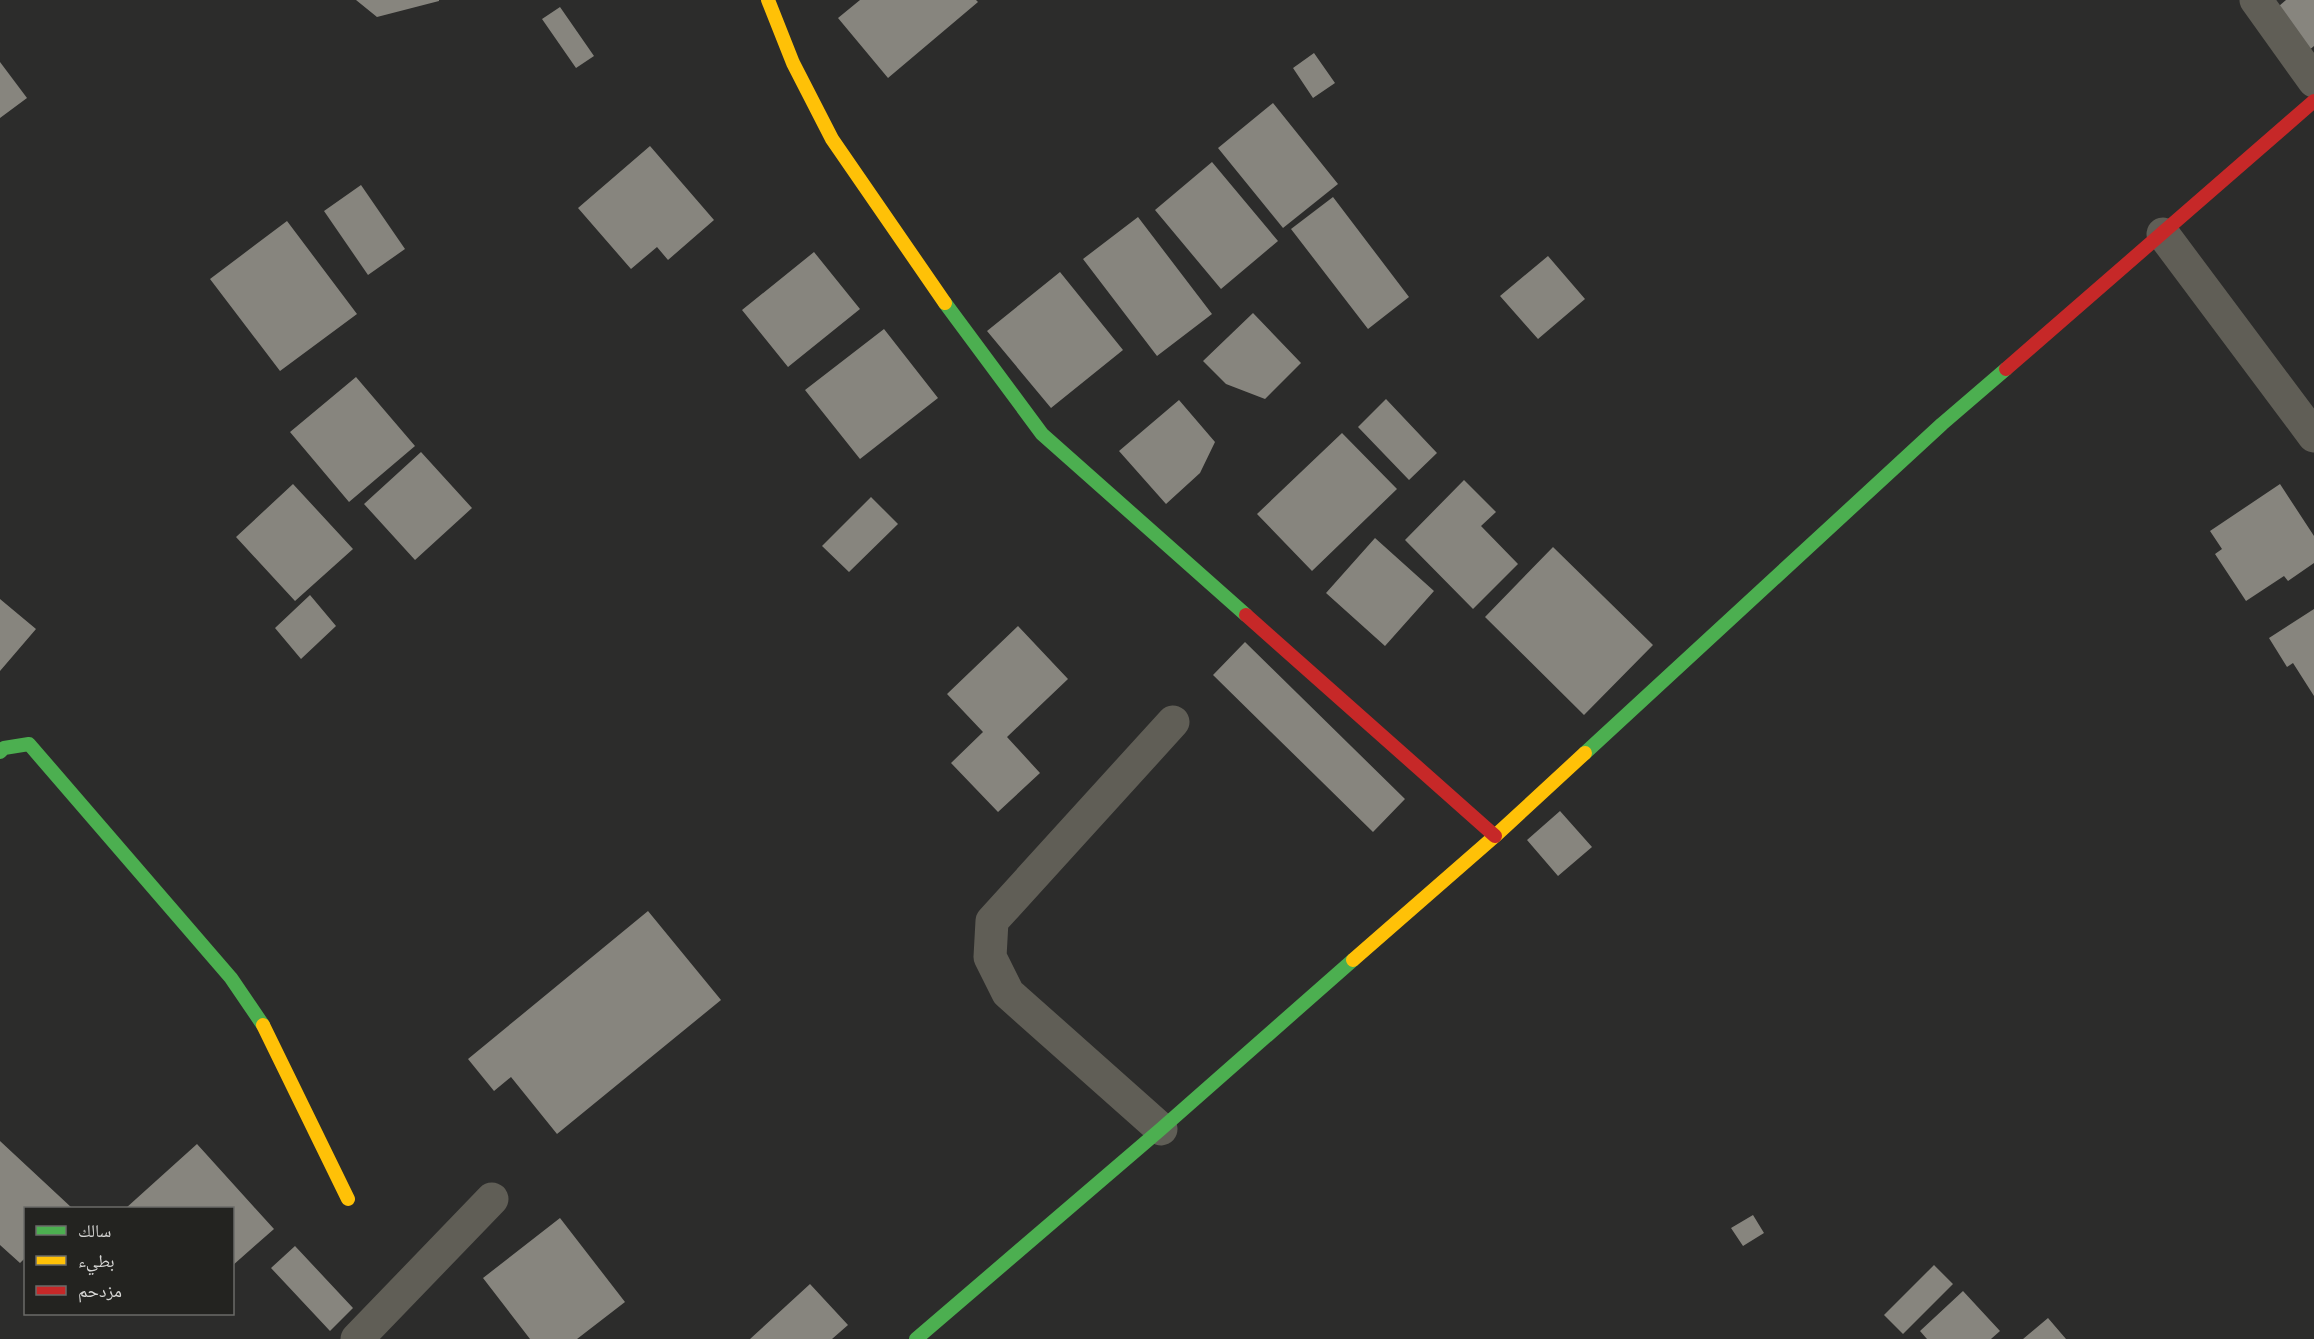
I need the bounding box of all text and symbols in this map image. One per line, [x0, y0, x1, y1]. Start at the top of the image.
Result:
legend [24, 1207, 234, 1315]
text: سالك [78, 1219, 111, 1242]
text: بطيء [78, 1249, 115, 1276]
text: مزدحم [78, 1279, 122, 1303]

